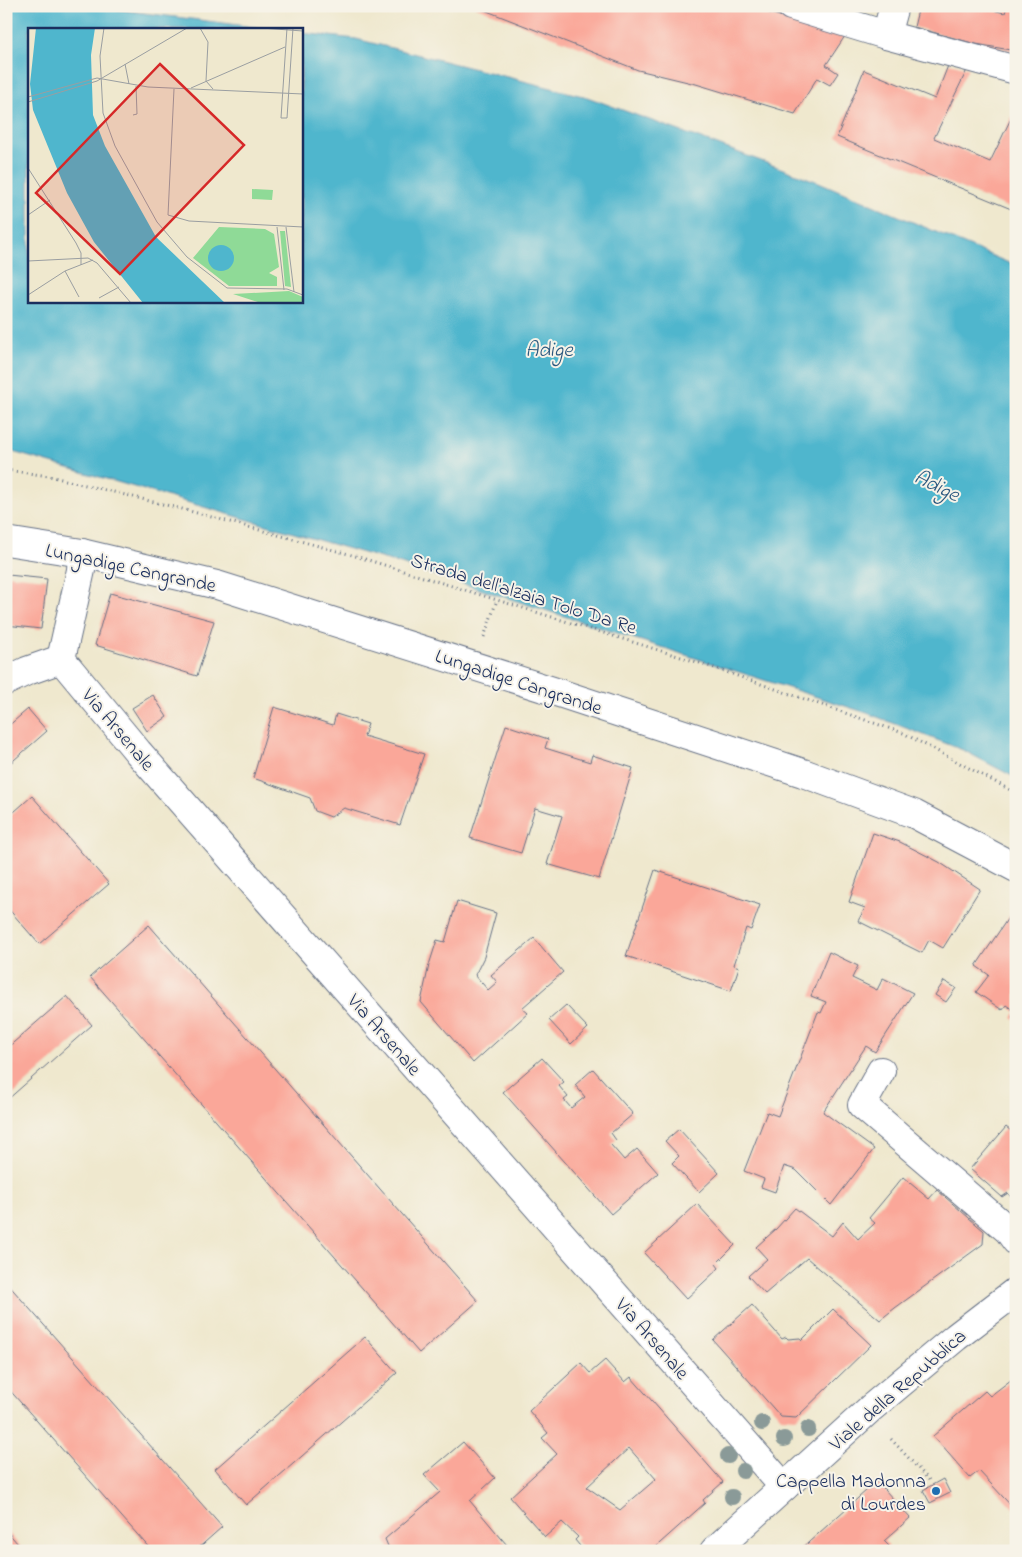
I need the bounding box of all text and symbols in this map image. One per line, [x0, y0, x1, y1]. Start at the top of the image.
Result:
inset map [28, 28, 302, 302]
water label: Adige [525, 336, 574, 367]
water label: Adige [908, 463, 965, 512]
street label: Lungadige Cangrande [42, 537, 219, 603]
street label: Strada dell'alzaia Tolo Da Re [407, 547, 640, 644]
street label: Lungadige Cangrande [431, 643, 605, 725]
street label: Via Arsenale [73, 682, 160, 778]
street label: Via Arsenale [339, 987, 427, 1083]
street label: Via Arsenale [607, 1291, 695, 1387]
street label: Viale della Repubblica [823, 1323, 974, 1459]
place label: Cappella Madonna di Lourdes [776, 1468, 926, 1520]
marker: Cappella Madonna di Lourdes [930, 1485, 942, 1497]

